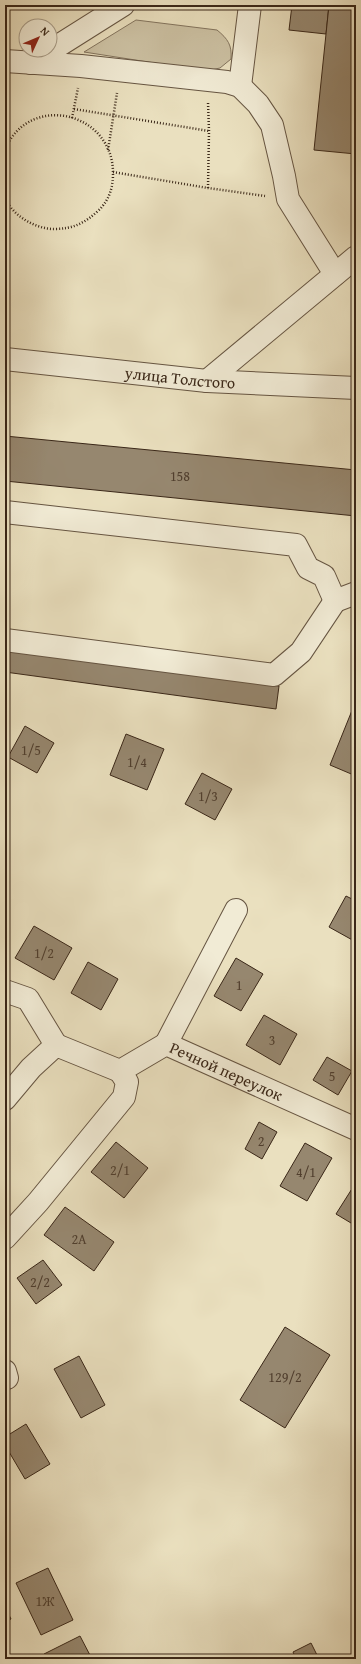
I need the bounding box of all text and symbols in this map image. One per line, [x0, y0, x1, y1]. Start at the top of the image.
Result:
north arrow [18, 18, 58, 58]
text: N [37, 23, 54, 40]
street label: улица Толстого [123, 360, 236, 394]
house number: 158 [170, 466, 190, 486]
house number: 1/5 [21, 740, 41, 760]
house number: 1/4 [127, 752, 147, 772]
house number: 1/3 [198, 786, 218, 806]
house number: 1/2 [34, 943, 54, 963]
house number: 1 [236, 975, 242, 995]
house number: 3 [269, 1030, 275, 1050]
street label: Речной переулок [166, 1035, 287, 1107]
house number: 5 [329, 1066, 335, 1086]
house number: 2 [258, 1131, 264, 1151]
house number: 2/1 [110, 1160, 130, 1180]
house number: 4/1 [296, 1162, 316, 1182]
house number: 2А [71, 1229, 87, 1249]
house number: 2/2 [30, 1272, 50, 1292]
house number: 129/2 [268, 1367, 302, 1387]
house number: 1Ж [35, 1591, 55, 1611]

